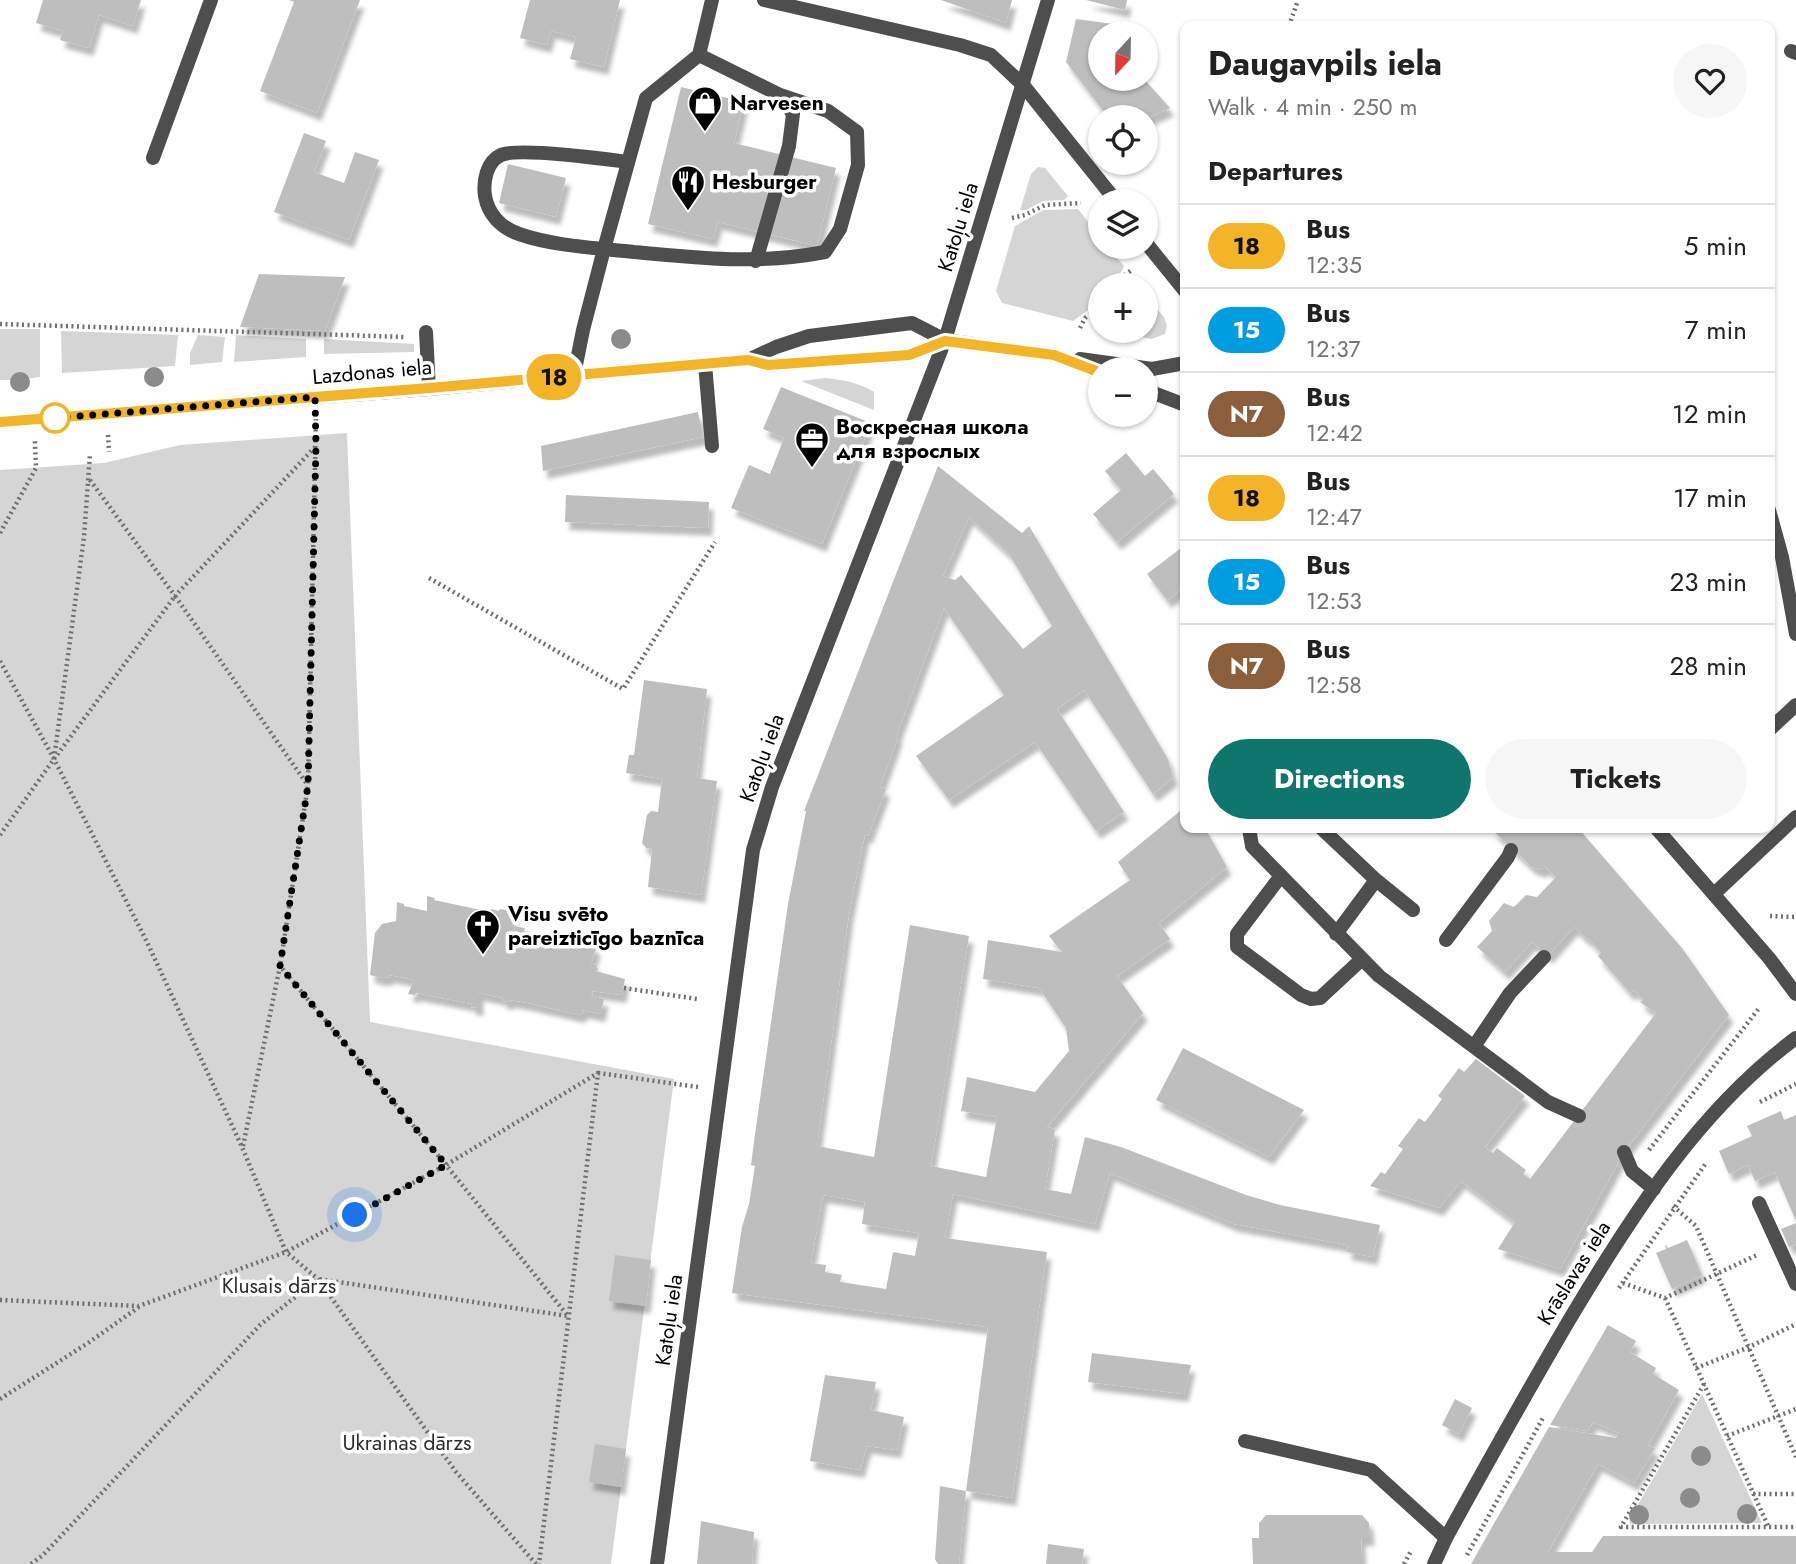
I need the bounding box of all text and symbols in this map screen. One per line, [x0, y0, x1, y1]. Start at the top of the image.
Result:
north arrow [1088, 21, 1158, 91]
map controls [1088, 21, 1158, 427]
text: Daugavpils iela [1208, 40, 1442, 87]
button: heart [1673, 44, 1747, 118]
shop icon: Narvesen [686, 84, 724, 133]
place label: Narvesen [730, 88, 824, 118]
text: Walk · 4 min · 250 m [1208, 90, 1417, 124]
button: locate [1088, 105, 1158, 175]
text: Departures [1208, 152, 1343, 190]
restaurant icon: Hesburger [669, 163, 707, 212]
place label: Hesburger [712, 167, 817, 197]
street label: Katoļu iela [930, 179, 986, 275]
button: layers [1088, 189, 1158, 259]
text: Bus [1306, 210, 1350, 248]
text: 5 min [1684, 227, 1747, 265]
text: 18 [1233, 228, 1260, 263]
text: 12:35 [1306, 248, 1362, 282]
button: + [1088, 273, 1158, 343]
text: Bus [1306, 294, 1350, 332]
text: 7 min [1685, 311, 1747, 349]
text: 15 [1233, 312, 1260, 347]
text: 12:37 [1306, 332, 1361, 366]
street label: Lazdonas iela [311, 352, 433, 392]
line badge: 18 [522, 354, 586, 400]
button: − [1088, 357, 1158, 427]
text: 18 [540, 359, 568, 394]
text: Bus [1306, 378, 1350, 416]
text: 12 min [1672, 395, 1747, 433]
text: N7 [1230, 396, 1263, 431]
unlabelled marker [40, 403, 70, 433]
place label: Воскресная школа для взрослых [836, 412, 1029, 466]
text: 12:42 [1306, 416, 1363, 450]
office icon: Воскресная школа для взрослых [793, 420, 831, 469]
text: Bus [1306, 462, 1350, 500]
text: 17 min [1673, 479, 1747, 517]
text: 18 [1233, 480, 1260, 515]
text: 12:47 [1306, 500, 1362, 534]
text: Bus [1306, 546, 1350, 584]
text: 23 min [1670, 563, 1747, 601]
text: 15 [1233, 564, 1260, 599]
text: 12:53 [1306, 584, 1362, 618]
text: Bus [1306, 630, 1350, 668]
text: 28 min [1670, 647, 1747, 685]
text: N7 [1230, 648, 1263, 683]
text: 12:58 [1306, 668, 1362, 702]
street label: Katoļu iela [732, 710, 792, 806]
button: Directions [1208, 739, 1471, 819]
button: Tickets [1485, 739, 1747, 819]
place label: Visu svēto pareizticīgo baznīca [507, 899, 704, 953]
church icon: Visu svēto pareizticīgo baznīca [464, 907, 502, 956]
your location [337, 1197, 372, 1232]
street label: Krāslavas iela [1530, 1215, 1618, 1331]
park label: Klusais dārzs [222, 1271, 336, 1301]
street label: Katoļu iela [648, 1272, 690, 1368]
park label: Ukrainas dārzs [342, 1428, 472, 1458]

